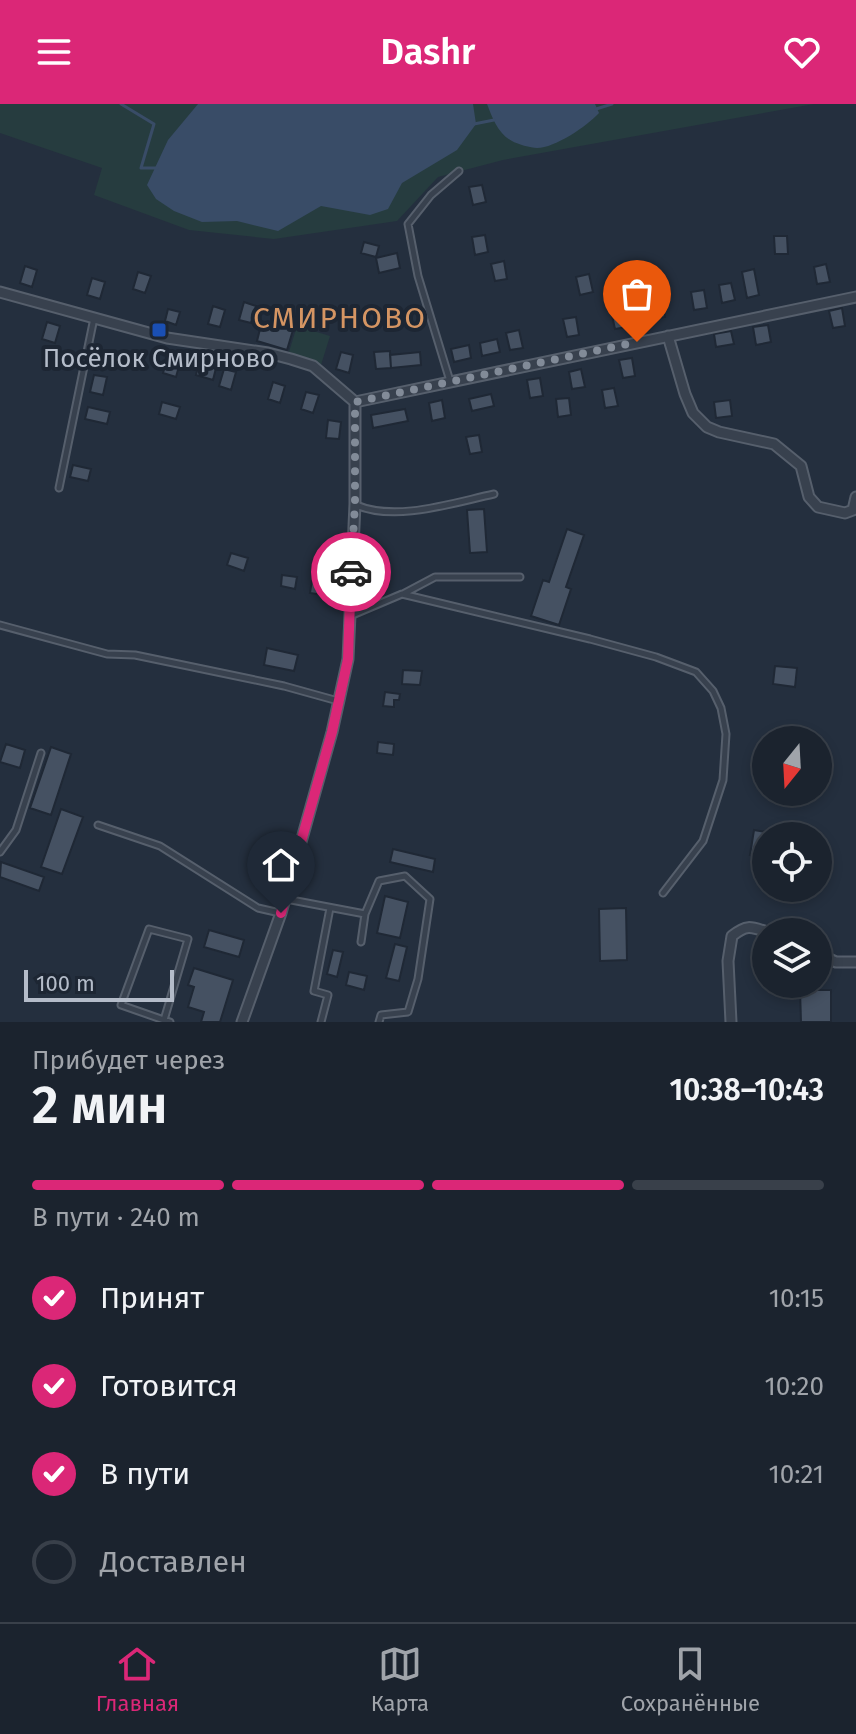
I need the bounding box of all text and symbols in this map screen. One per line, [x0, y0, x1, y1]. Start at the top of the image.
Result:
icon: menu [32, 30, 76, 74]
text: Dashr [381, 30, 475, 74]
icon: heart [780, 30, 824, 74]
pin [603, 260, 671, 342]
icon: bag [615, 272, 659, 316]
district label: СМИРНОВО [253, 300, 427, 336]
marker: Посёлок Смирново [150, 321, 168, 339]
place label: Посёлок Смирново [43, 343, 275, 374]
courier [311, 532, 391, 612]
icon: car [329, 550, 373, 594]
north arrow [752, 726, 832, 806]
map controls [752, 726, 832, 998]
button: locate [752, 822, 832, 902]
pin [247, 831, 315, 913]
icon: home [259, 843, 303, 887]
button: layers [752, 918, 832, 998]
scale bar [24, 966, 174, 1002]
text: 100 m [36, 970, 95, 997]
text: Прибудет через [32, 1045, 225, 1076]
text: 10:38–10:43 [669, 1072, 824, 1108]
text: 2 мин [32, 1074, 168, 1137]
text: В пути · 240 m [32, 1202, 200, 1233]
icon: check [32, 1276, 76, 1320]
text: Принят [100, 1280, 204, 1316]
text: 10:15 [769, 1283, 824, 1314]
icon: check [32, 1364, 76, 1408]
text: Готовится [100, 1368, 238, 1404]
text: 10:20 [765, 1371, 824, 1402]
icon: check [32, 1452, 76, 1496]
text: В пути [100, 1456, 190, 1492]
text: 10:21 [769, 1459, 824, 1490]
text: Доставлен [100, 1544, 247, 1580]
tab: Главная [96, 1642, 179, 1717]
tab: Карта [371, 1642, 429, 1717]
tab: Сохранённые [621, 1642, 760, 1717]

